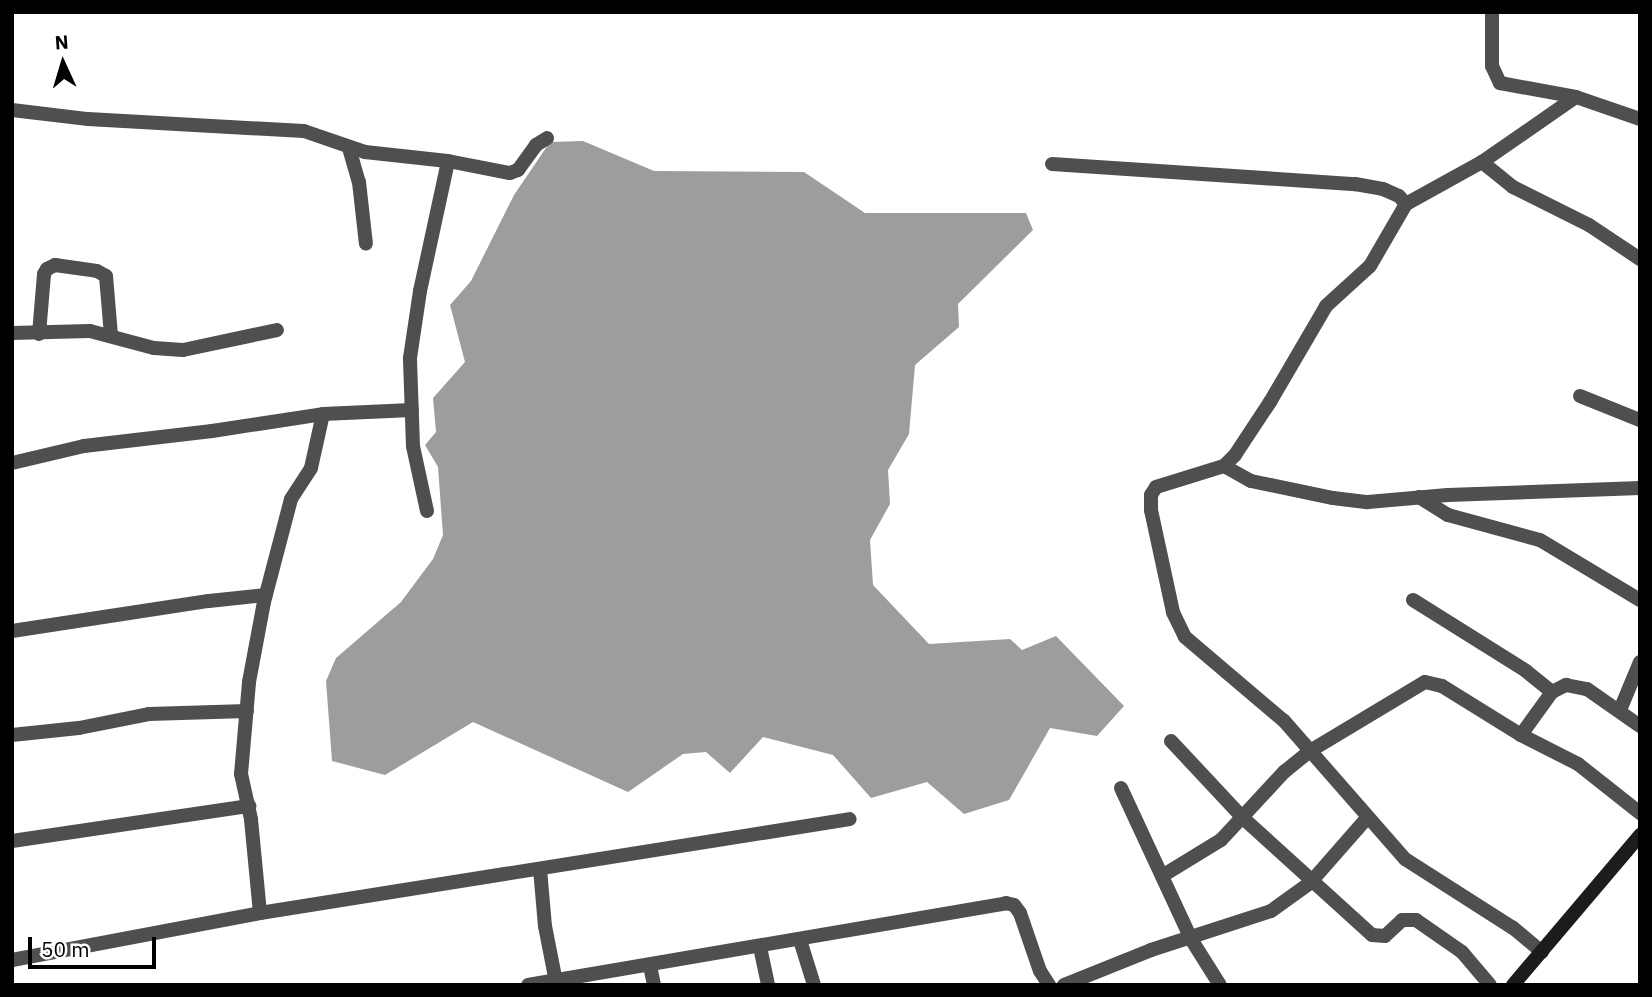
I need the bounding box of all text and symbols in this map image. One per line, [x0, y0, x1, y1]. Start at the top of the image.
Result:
north arrow [28, 28, 98, 98]
text: N [54, 30, 69, 55]
scale bar [32, 923, 159, 967]
text: 50 m [41, 935, 90, 963]

